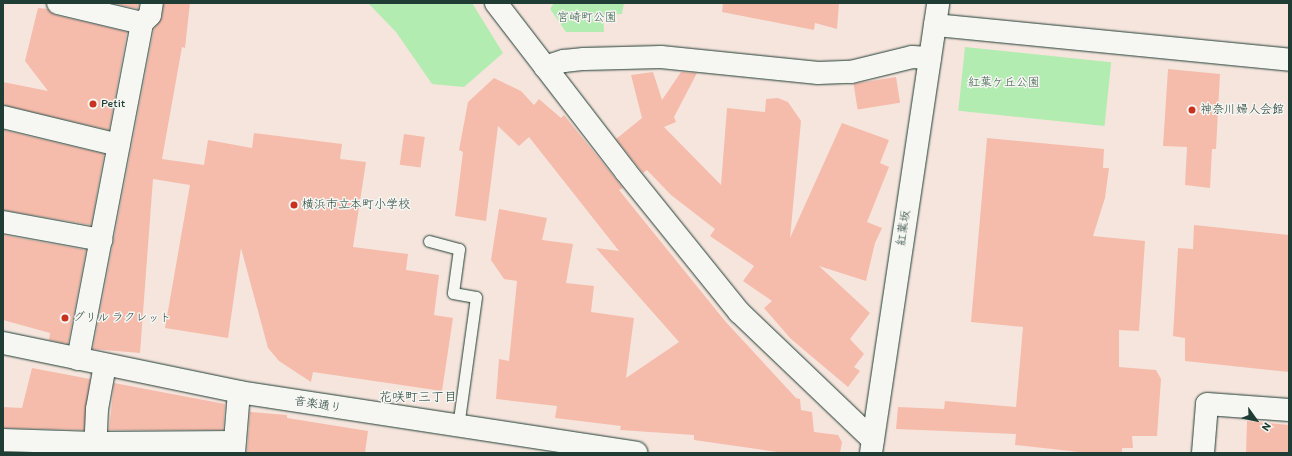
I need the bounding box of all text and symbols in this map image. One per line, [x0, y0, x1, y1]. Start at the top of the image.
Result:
park label: 宮崎町公園 [557, 11, 617, 25]
park label: 紅葉ケ丘公園 [968, 76, 1040, 90]
place label: Petit [101, 97, 125, 111]
marker: Petit [88, 99, 98, 109]
place label: 神奈川婦人会館 [1200, 103, 1284, 117]
marker: 神奈川婦人会館 [1187, 105, 1197, 115]
place label: 横浜市立本町小学校 [302, 198, 410, 212]
marker: 横浜市立本町小学校 [289, 200, 299, 210]
street label: 紅葉坂 [894, 209, 914, 247]
place label: グリル ラクレット [73, 311, 172, 325]
marker: グリル ラクレット [60, 313, 70, 323]
district label: 花咲町三丁目 [379, 389, 457, 405]
street label: 音楽通り [293, 394, 343, 416]
north arrow [1236, 400, 1276, 440]
text: N [1259, 420, 1274, 433]

